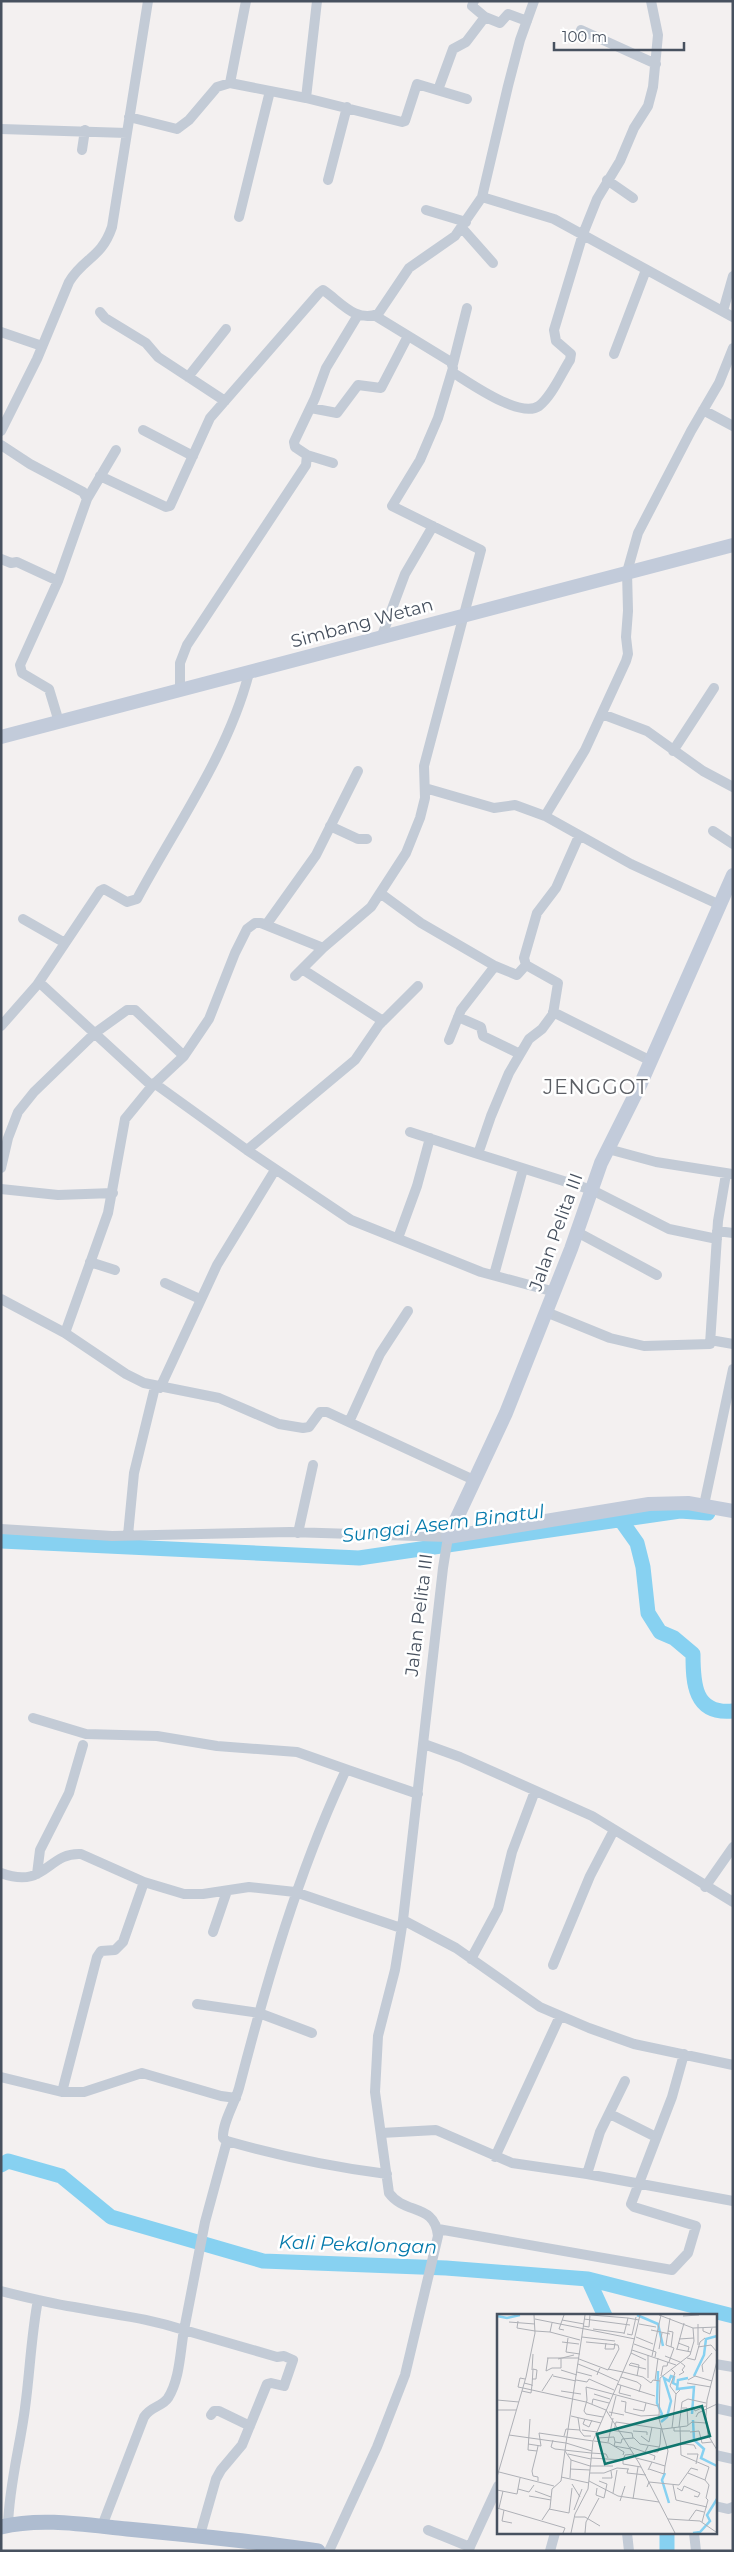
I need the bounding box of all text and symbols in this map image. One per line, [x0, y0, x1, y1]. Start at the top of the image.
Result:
scale bar [554, 20, 684, 52]
text: 100 m [562, 27, 607, 46]
street label: Simbang Wetan [288, 593, 436, 653]
district label: JENGGOT [542, 1075, 649, 1099]
street label: Jalan Pelita III [524, 1170, 587, 1295]
water label: Sungai Asem Binatul [341, 1500, 546, 1547]
street label: Jalan Pelita III [400, 1552, 437, 1679]
water label: Kali Pekalongan [278, 2230, 438, 2259]
inset map [497, 2314, 716, 2534]

